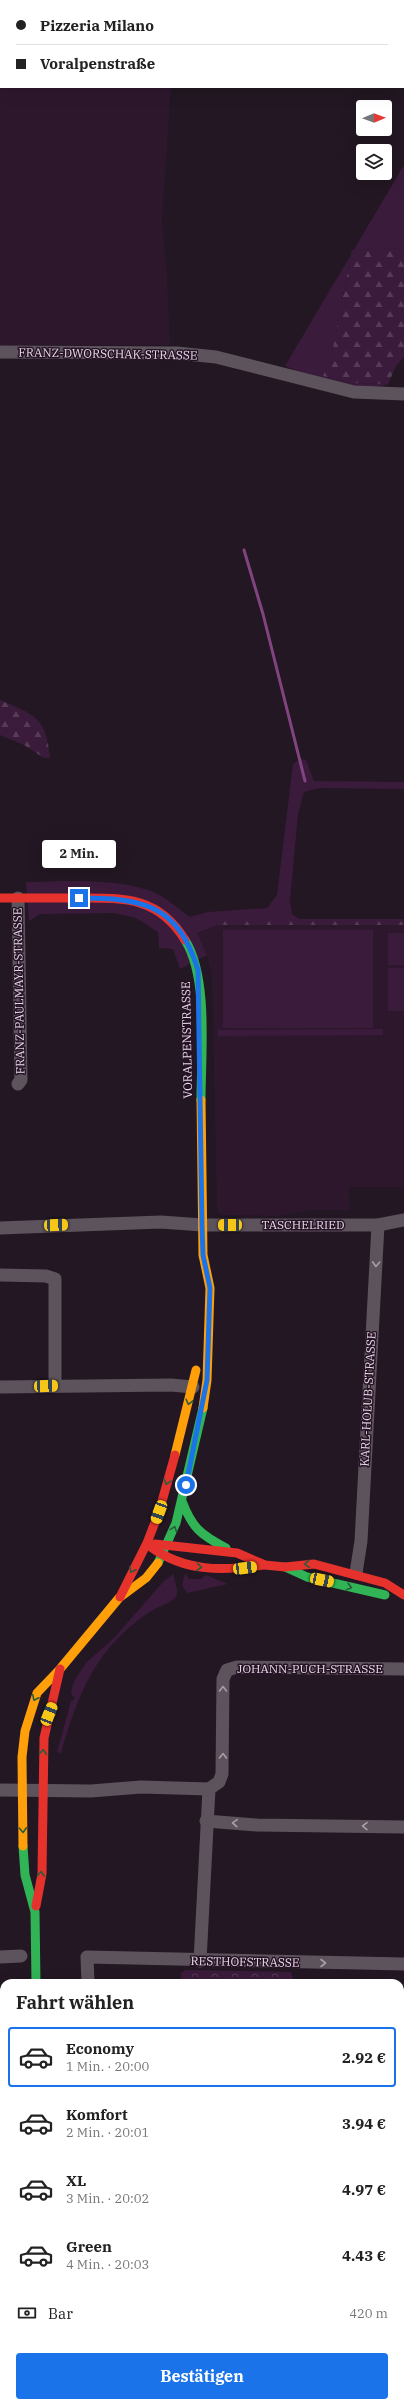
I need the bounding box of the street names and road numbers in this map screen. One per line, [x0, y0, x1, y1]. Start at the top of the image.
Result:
street label: FRANZ-DWORSCHAK-STRASSE [18, 344, 198, 363]
street label: FRANZ-PAULMAYR-STRASSE [10, 907, 27, 1075]
street label: VORALPENSTRASSE [178, 981, 195, 1099]
street label: TASCHELRIED [262, 1217, 344, 1232]
street label: KARL-HOLUB-STRASSE [356, 1331, 379, 1467]
street label: JOHANN-PUCH-STRASSE [237, 1661, 383, 1676]
street label: RESTHOFSTRASSE [190, 1953, 300, 1970]

